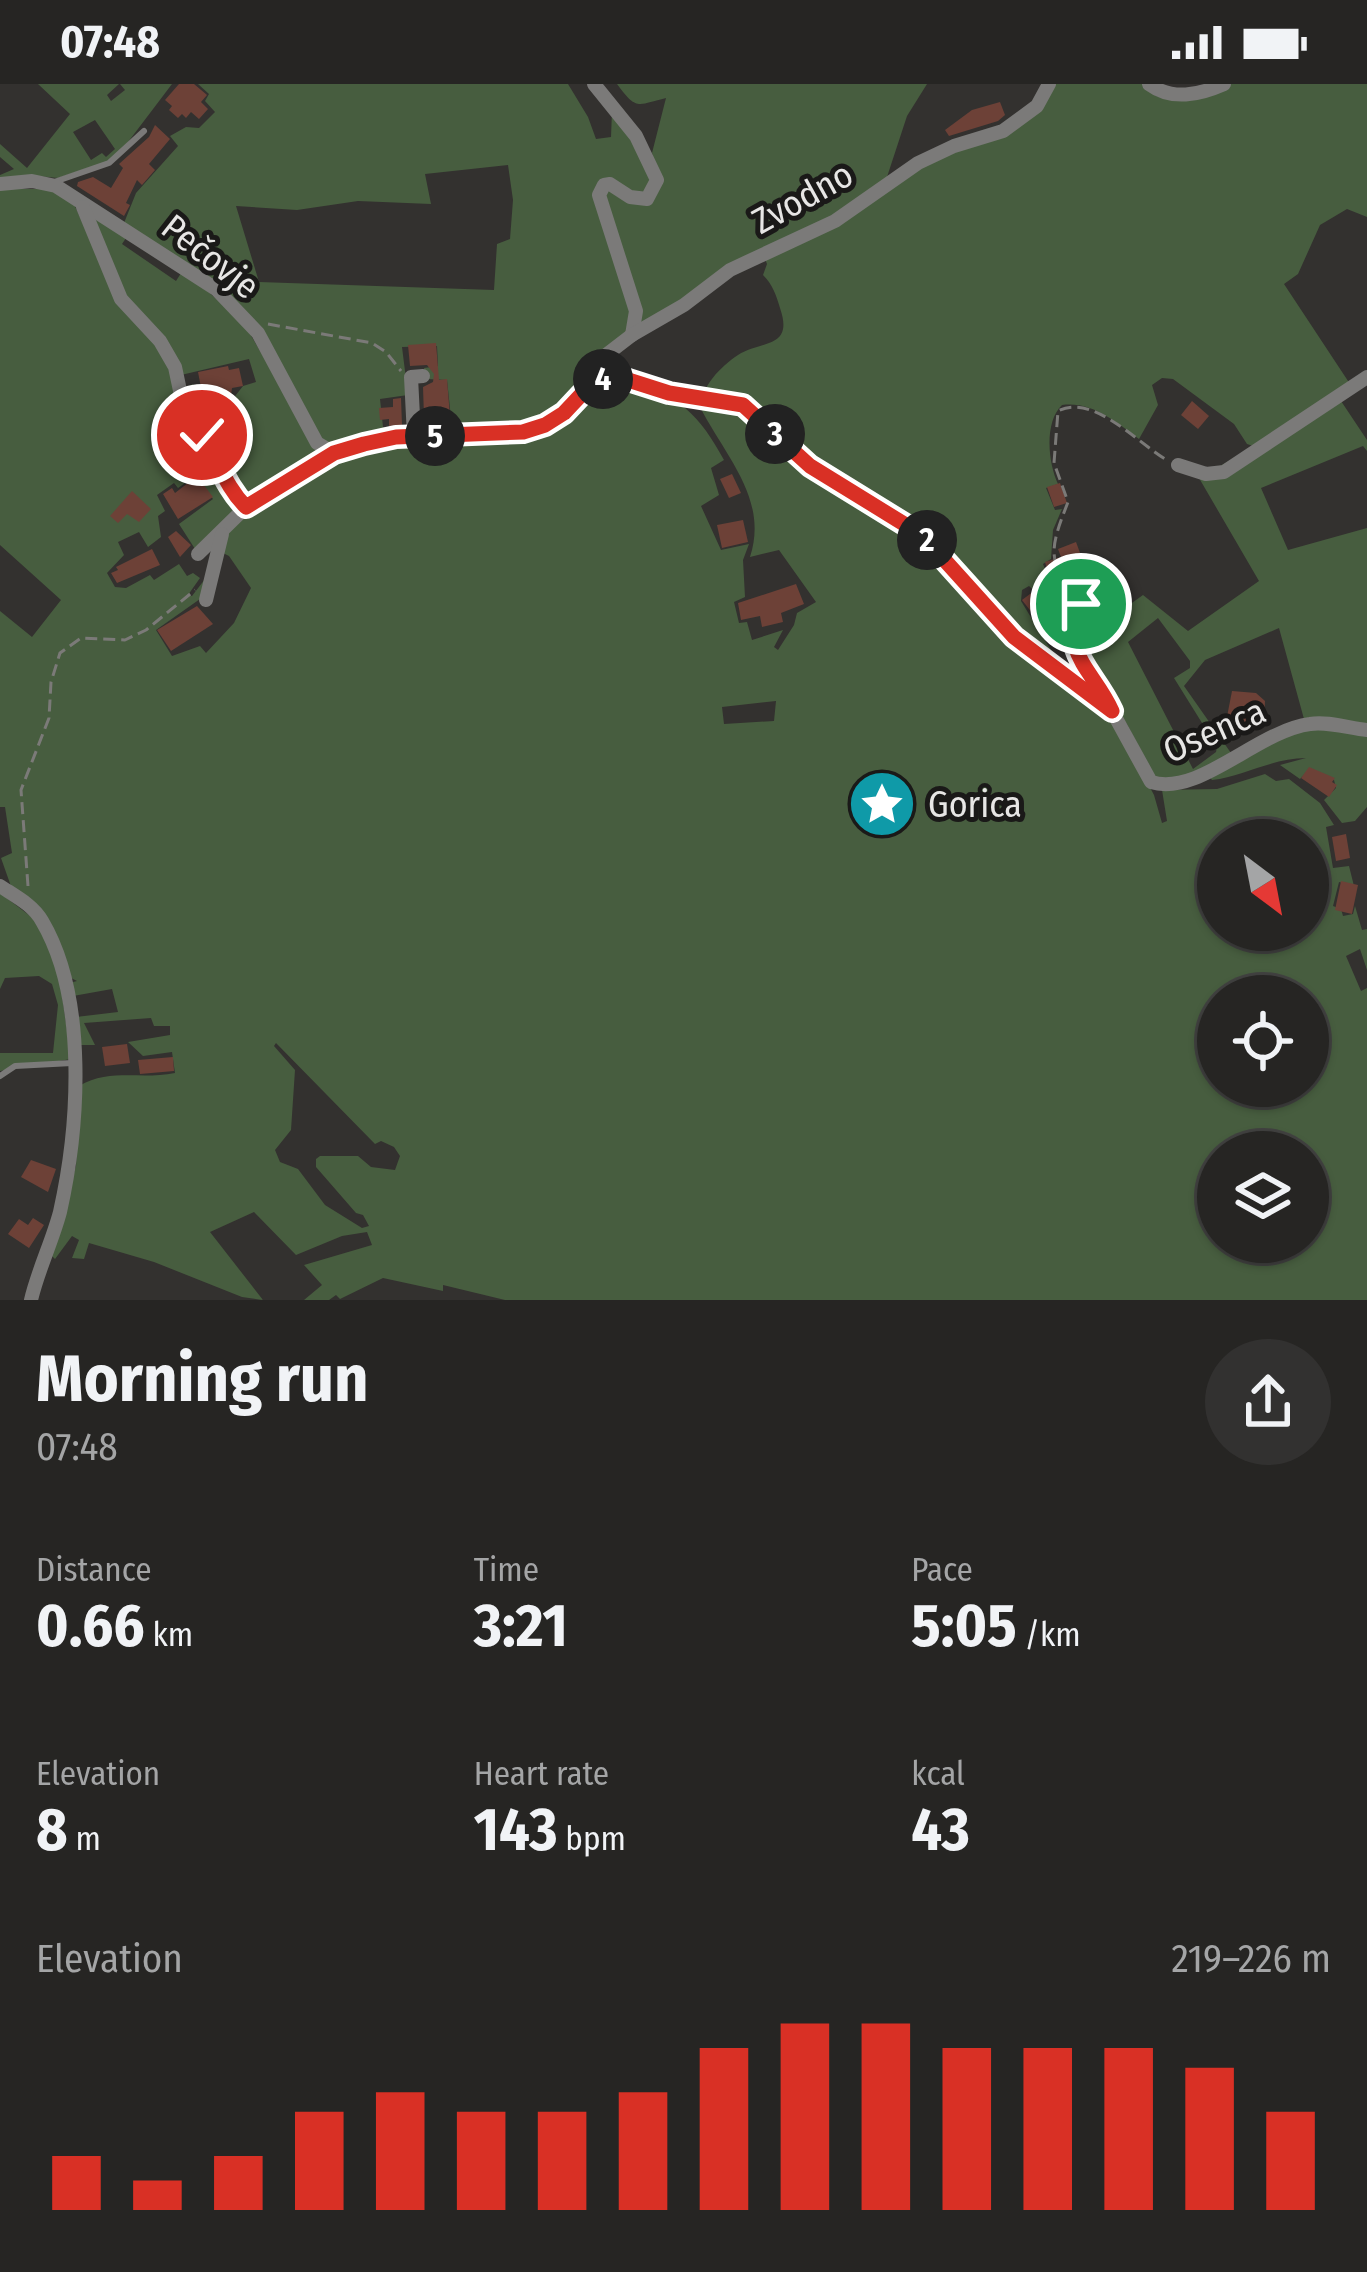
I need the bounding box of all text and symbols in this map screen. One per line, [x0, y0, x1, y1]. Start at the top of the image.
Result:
text: 07:48 [60, 15, 160, 69]
street label: Zvodno [744, 152, 861, 243]
street label: Pečovje [153, 205, 268, 309]
pin: 4 [573, 349, 633, 409]
text: 4 [595, 359, 611, 399]
pin [151, 384, 253, 486]
icon: check [169, 402, 235, 468]
pin: 3 [745, 404, 805, 464]
pin: 5 [405, 406, 465, 466]
text: 3 [767, 414, 783, 454]
text: 5 [427, 416, 443, 456]
pin: 2 [897, 510, 957, 570]
text: 2 [919, 520, 935, 560]
pin [1030, 553, 1132, 655]
icon: arrive [1048, 571, 1114, 637]
street label: Osenca [1156, 689, 1272, 773]
place icon: Gorica [847, 769, 917, 839]
place label: Gorica [928, 783, 1022, 827]
north arrow [1197, 819, 1329, 951]
map controls [1197, 819, 1329, 1263]
button: locate [1197, 975, 1329, 1107]
button: layers [1197, 1131, 1329, 1263]
text: Morning run [36, 1339, 369, 1418]
button: share [1205, 1339, 1331, 1465]
text: 07:48 [36, 1424, 118, 1470]
text: Distance [36, 1550, 152, 1590]
text: Time [474, 1550, 539, 1590]
text: Pace [911, 1550, 973, 1590]
text: 0.66 [36, 1590, 145, 1662]
text: 3:21 [474, 1590, 568, 1662]
text: 5:05 [911, 1590, 1017, 1662]
text: km [145, 1615, 193, 1655]
text: /km [1017, 1615, 1081, 1655]
text: Elevation [36, 1754, 160, 1794]
text: Heart rate [474, 1754, 609, 1794]
text: kcal [911, 1754, 965, 1794]
text: 8 [36, 1794, 68, 1866]
text: 143 [474, 1794, 558, 1866]
text: 43 [911, 1794, 970, 1866]
text: m [68, 1819, 101, 1859]
text: bpm [558, 1819, 626, 1859]
text: Elevation [36, 1936, 183, 1982]
text: 219–226 m [1172, 1936, 1331, 1982]

